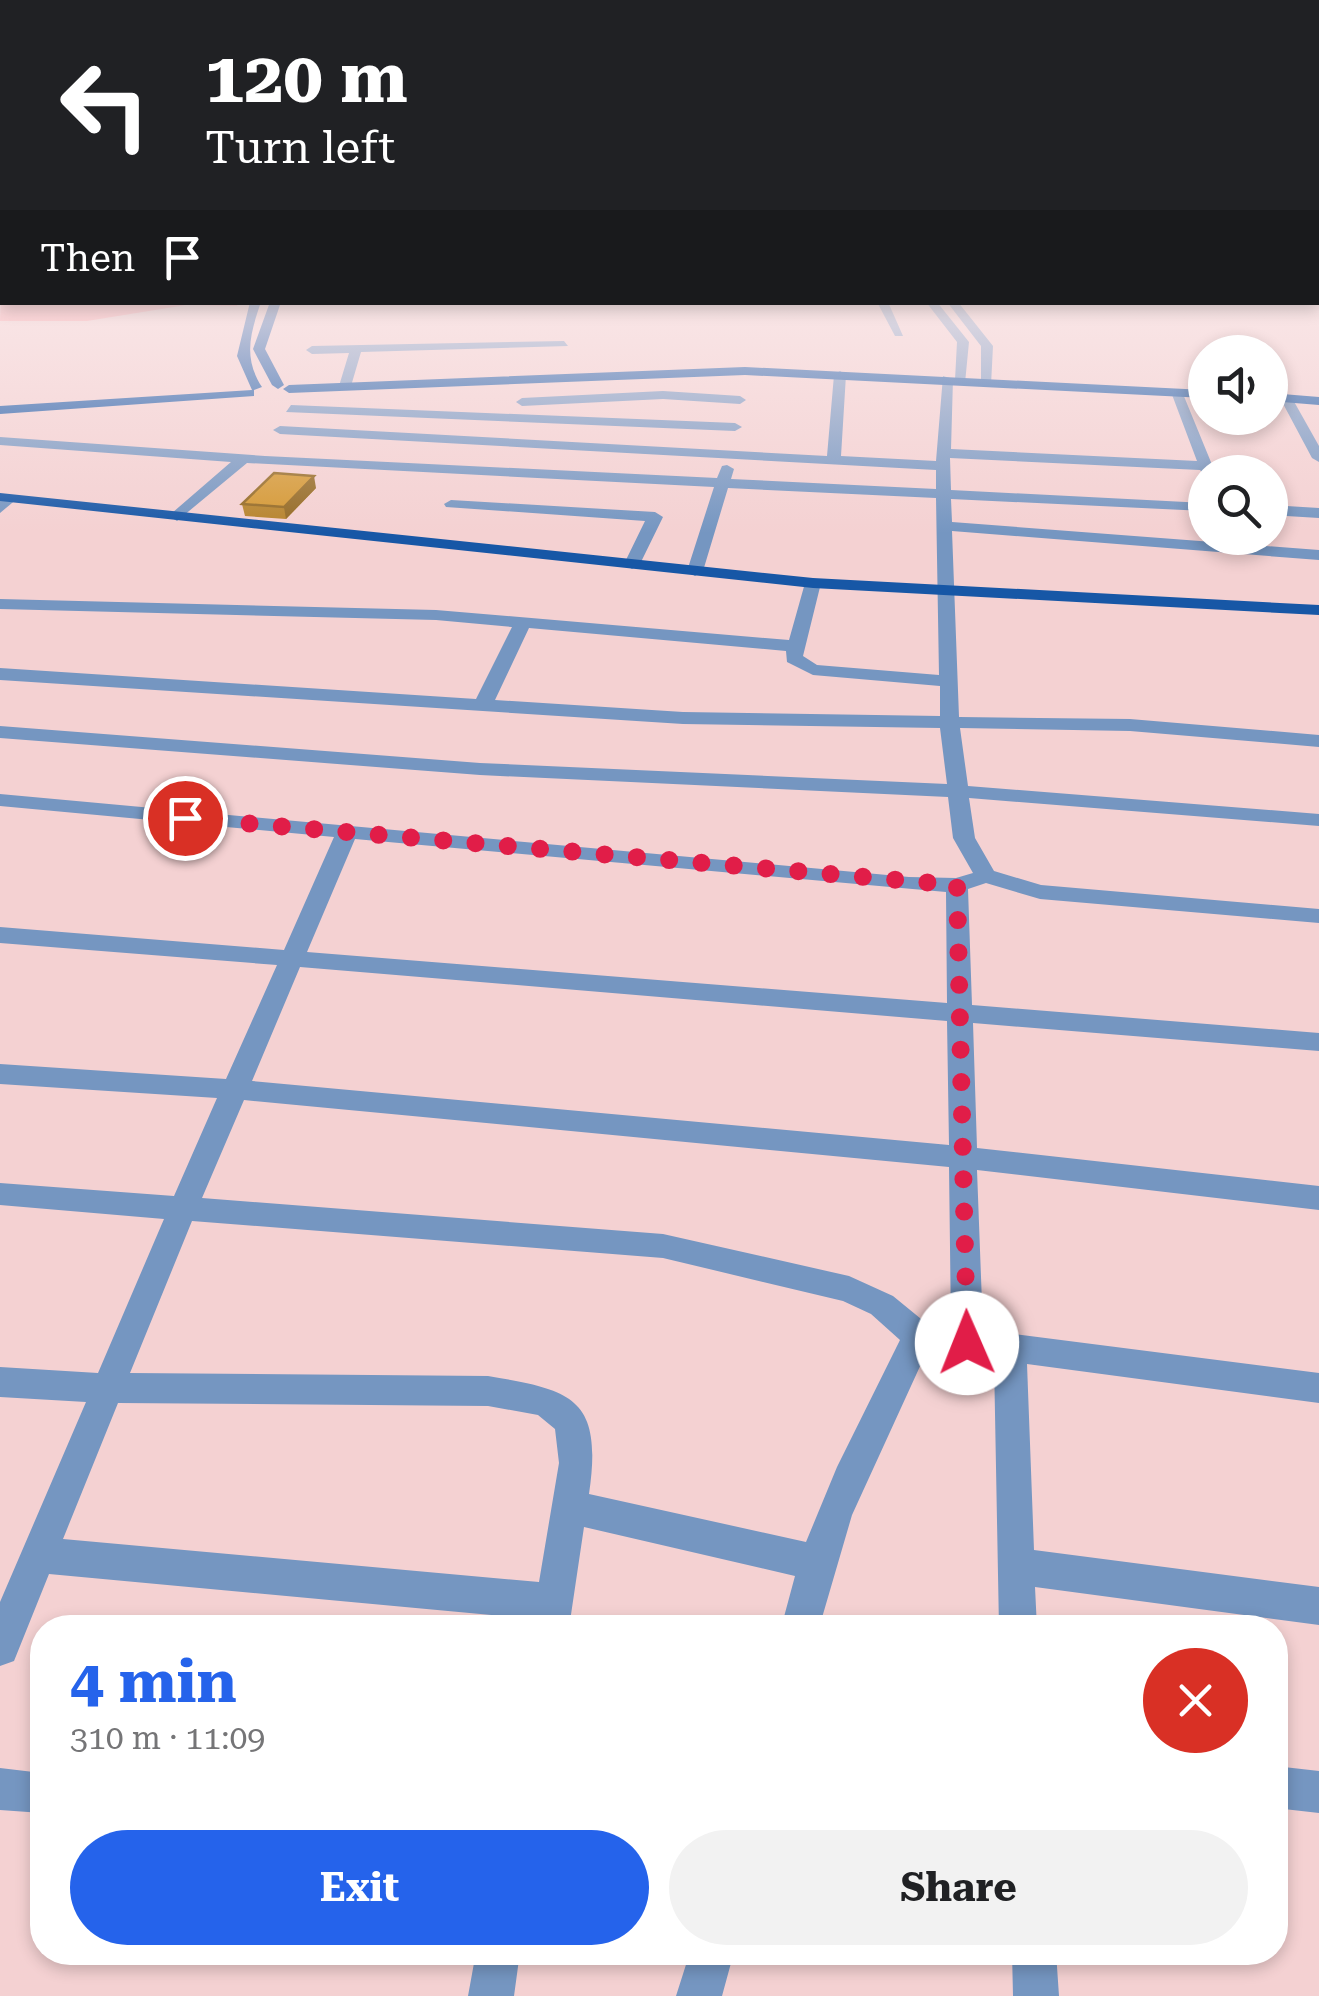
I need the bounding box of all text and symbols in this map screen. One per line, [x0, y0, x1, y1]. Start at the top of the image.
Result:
text: 120 m [205, 37, 408, 119]
icon: left [40, 40, 170, 170]
text: Turn left [205, 121, 395, 174]
icon: arrive [155, 230, 210, 285]
text: Then [40, 236, 135, 280]
map controls [1188, 335, 1288, 555]
button: sound [1188, 335, 1288, 435]
button: search [1188, 455, 1288, 555]
pin [143, 776, 228, 861]
icon: arrive [158, 791, 213, 846]
position arrow [915, 1291, 1019, 1395]
text: 4 min [70, 1646, 237, 1717]
button: close [1143, 1648, 1248, 1753]
text: 310 m · 11:09 [70, 1719, 265, 1757]
button: Exit [70, 1830, 649, 1945]
button: Share [669, 1830, 1248, 1945]

